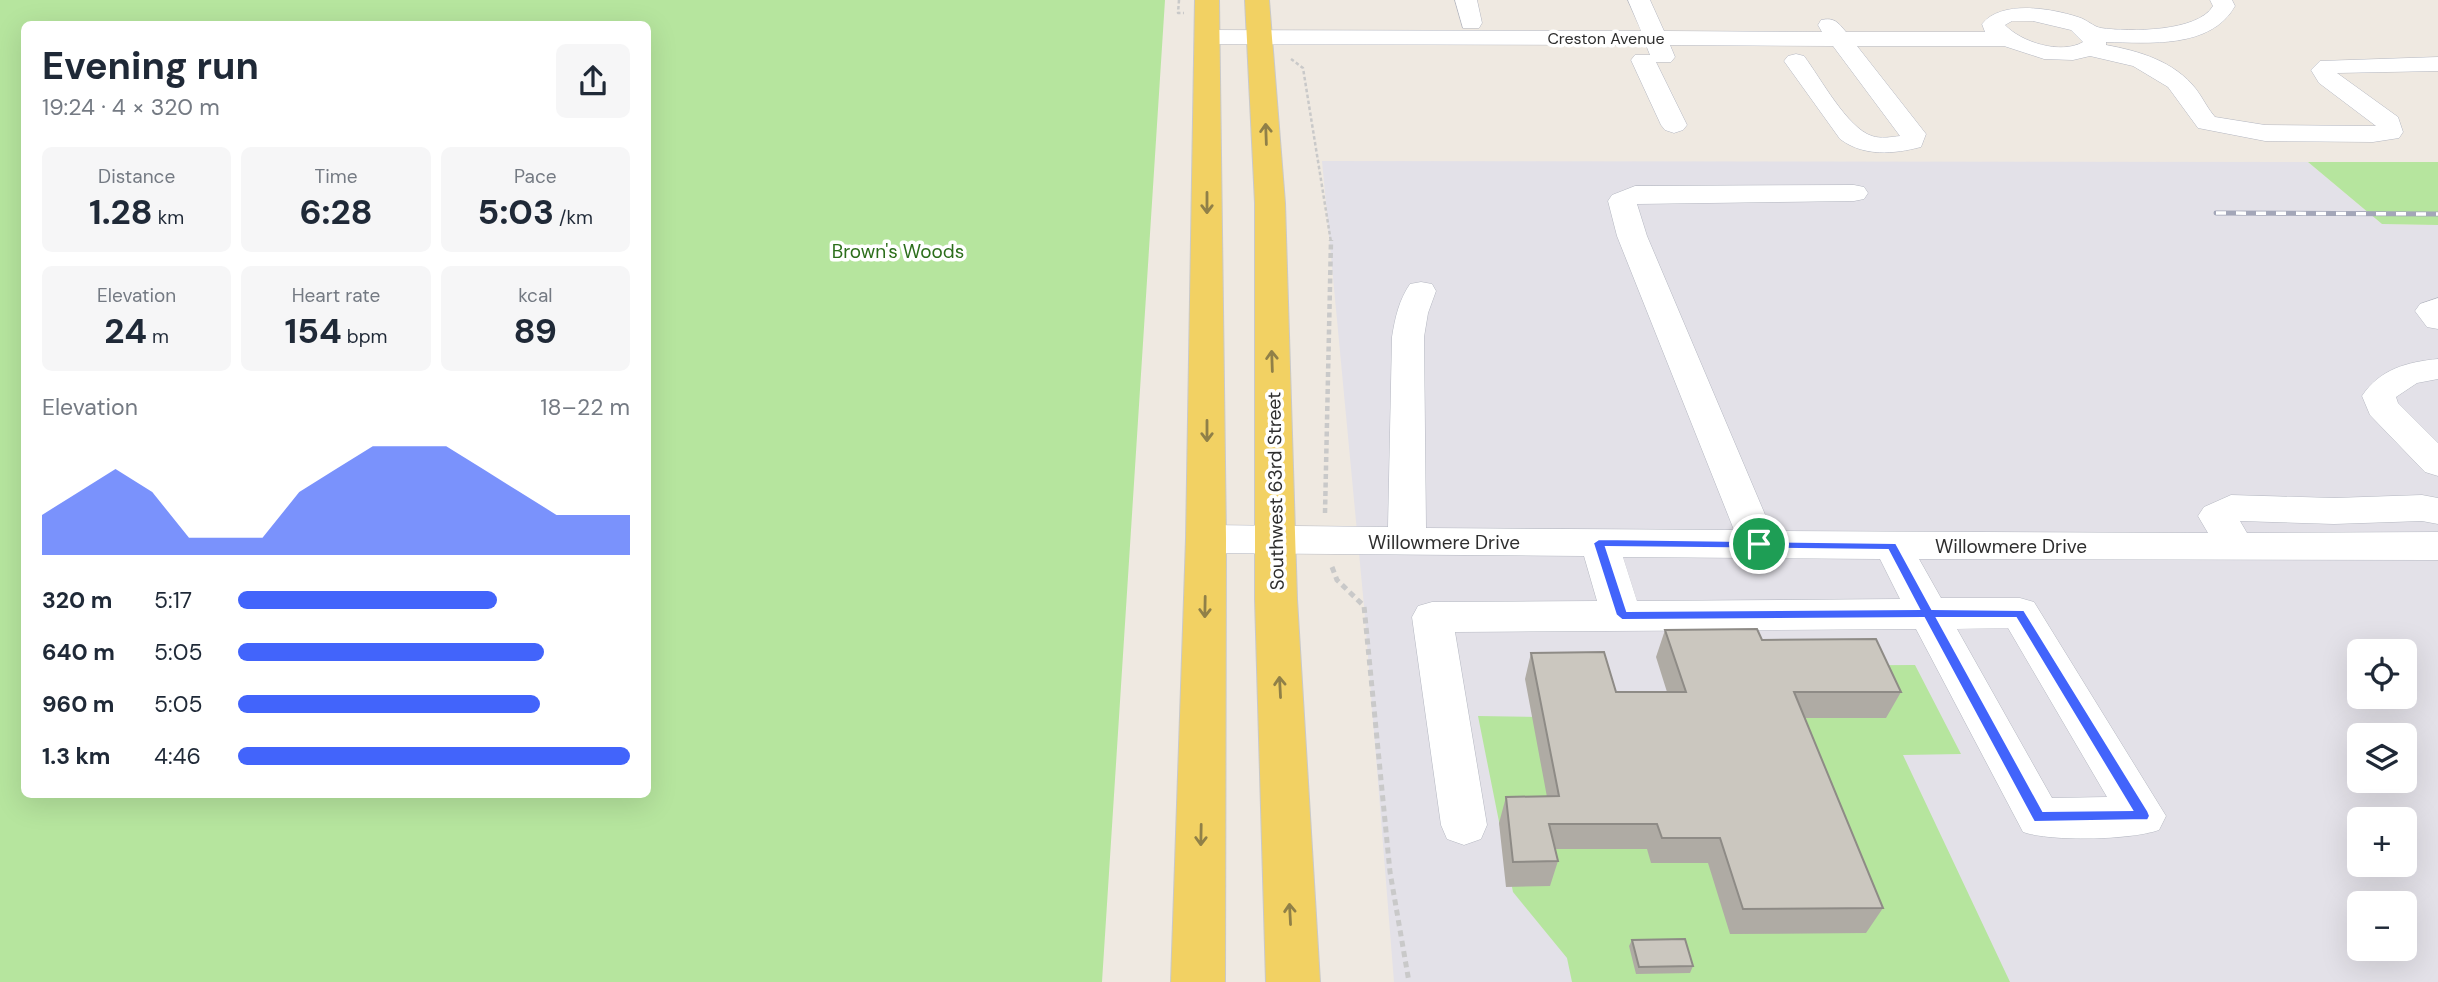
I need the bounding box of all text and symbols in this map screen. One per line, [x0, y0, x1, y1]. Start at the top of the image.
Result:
street label: Creston Avenue [1547, 28, 1665, 49]
text: Evening run [42, 41, 259, 91]
button: share [556, 44, 630, 118]
text: 19:24 · 4 × 320 m [42, 92, 220, 122]
one-way arrow [1260, 123, 1273, 146]
text: Distance [98, 164, 175, 189]
text: Time [315, 164, 357, 189]
text: Pace [514, 164, 557, 189]
text: 1.28 [89, 189, 153, 235]
text: 6:28 [299, 189, 373, 235]
text: 5:03 [478, 189, 554, 235]
one-way arrow [1200, 192, 1214, 215]
text: km [153, 205, 184, 230]
text: /km [554, 205, 593, 230]
park label: Brown's Woods [832, 239, 964, 264]
text: Elevation [97, 283, 176, 308]
text: Heart rate [292, 283, 380, 308]
text: kcal [518, 283, 552, 308]
text: 24 [104, 308, 147, 354]
text: 154 [284, 308, 342, 354]
text: 89 [514, 308, 557, 354]
text: m [147, 324, 169, 349]
text: bpm [342, 324, 388, 349]
one-way arrow [1266, 350, 1279, 373]
street label: Southwest 63rd Street [1261, 391, 1290, 591]
text: Elevation [42, 392, 138, 422]
text: 18–22 m [540, 392, 630, 422]
one-way arrow [1200, 419, 1214, 442]
pin [1729, 514, 1789, 574]
icon: arrive [1740, 525, 1778, 563]
street label: Willowmere Drive [1368, 530, 1520, 555]
street label: Willowmere Drive [1935, 534, 2087, 559]
text: 320 m [42, 585, 112, 615]
text: 5:17 [154, 585, 192, 615]
one-way arrow [1198, 596, 1212, 619]
text: 640 m [42, 637, 115, 667]
text: 5:05 [154, 637, 202, 667]
map controls [2347, 639, 2417, 961]
button: locate [2347, 639, 2417, 709]
one-way arrow [1273, 676, 1286, 698]
text: 960 m [42, 689, 114, 719]
text: 5:05 [154, 689, 202, 719]
button: layers [2347, 723, 2417, 793]
text: 1.3 km [42, 741, 110, 771]
text: 4:46 [154, 741, 201, 771]
button: + [2347, 807, 2417, 877]
one-way arrow [1194, 823, 1208, 846]
button: − [2347, 891, 2417, 961]
one-way arrow [1284, 903, 1297, 926]

